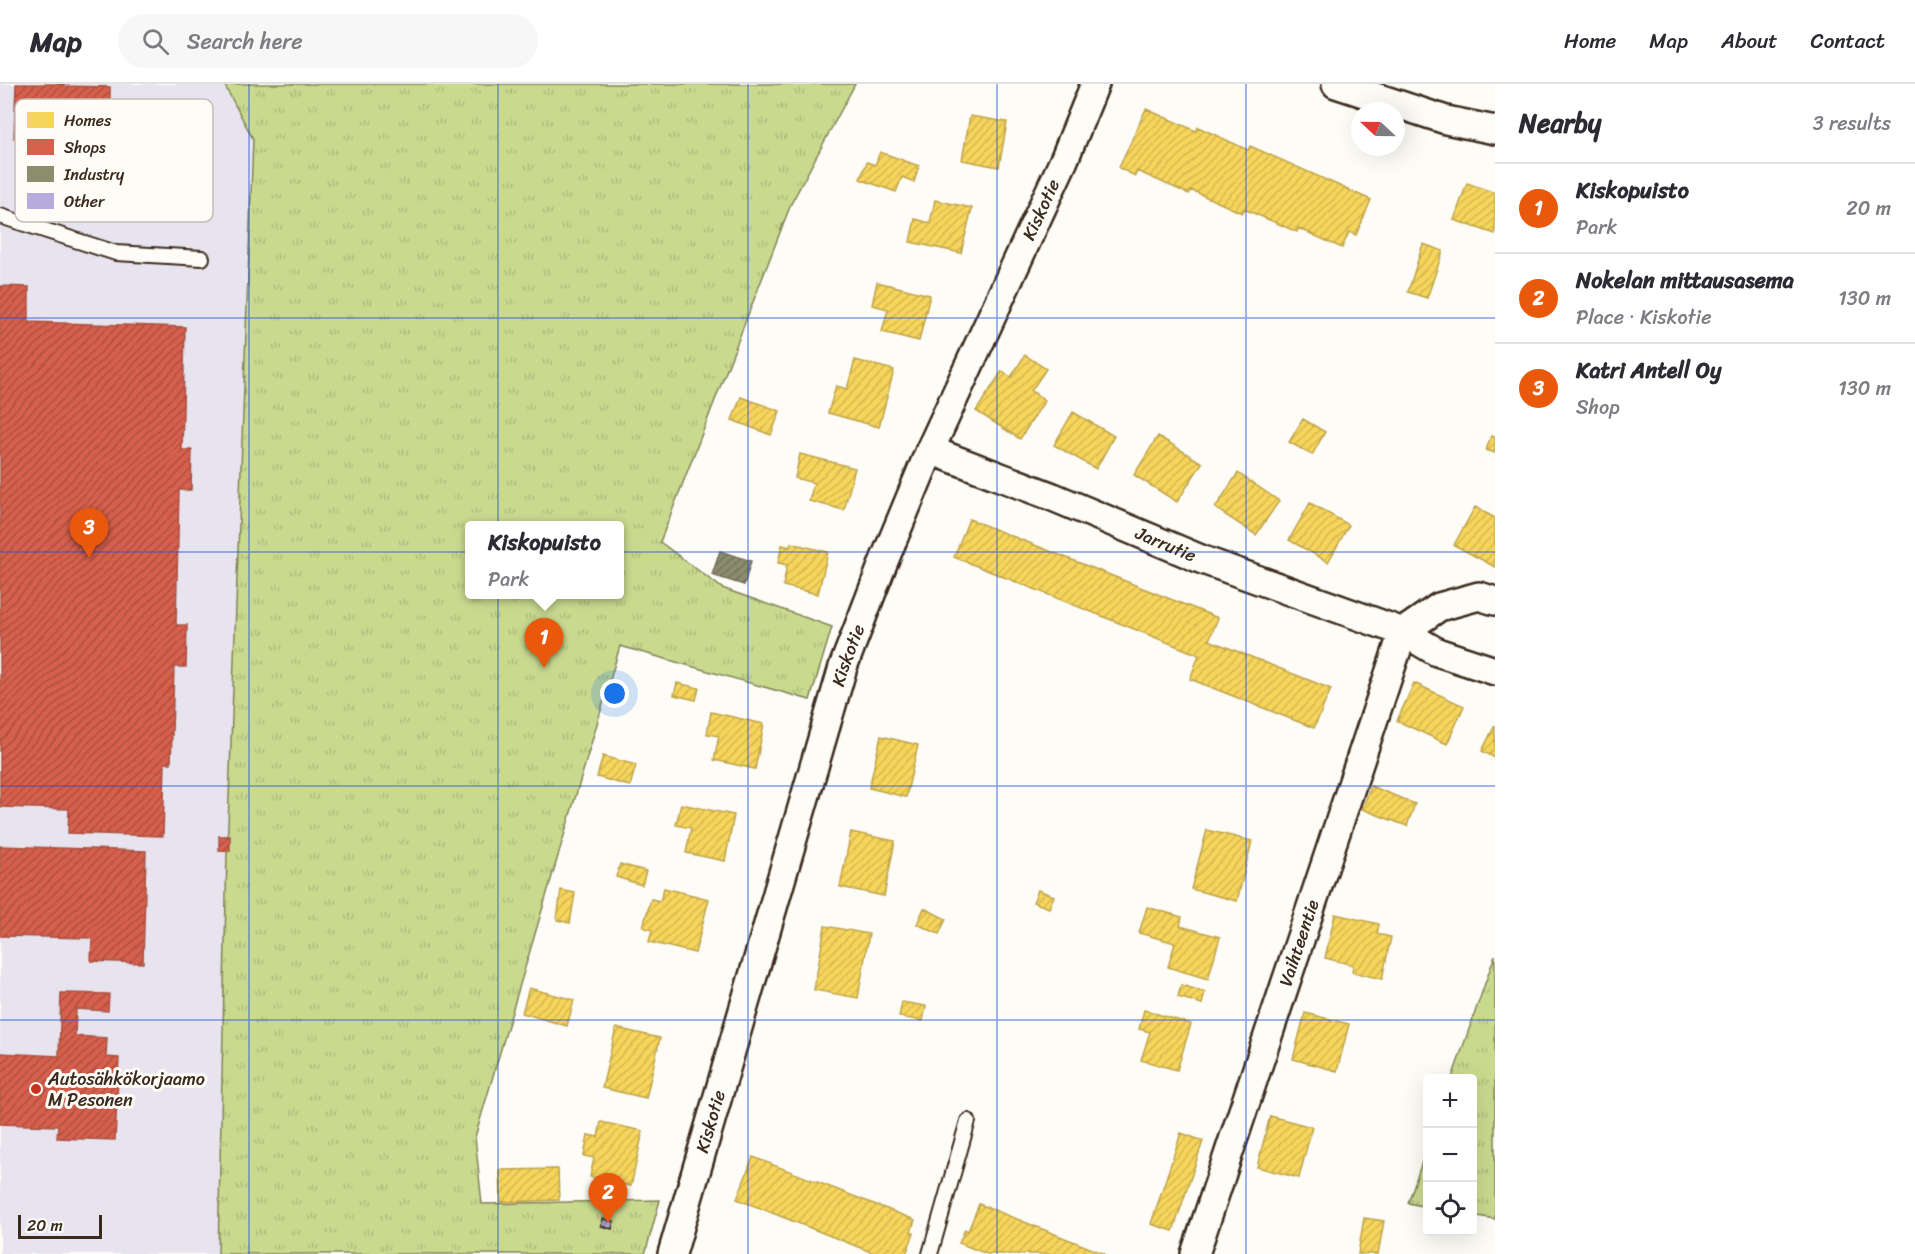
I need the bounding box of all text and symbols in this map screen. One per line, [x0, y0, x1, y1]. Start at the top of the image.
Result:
search box [118, 14, 538, 68]
text: Map [30, 17, 82, 66]
text: Search here [187, 22, 303, 61]
text: Home [1564, 22, 1616, 60]
text: Map [1649, 22, 1688, 60]
text: About [1721, 22, 1778, 60]
text: Contact [1811, 22, 1885, 60]
icon: search [139, 25, 172, 58]
legend [15, 99, 213, 222]
text: Nearby [1519, 100, 1601, 146]
north arrow [1351, 102, 1405, 156]
text: Homes [64, 106, 112, 135]
text: 3 results [1813, 106, 1891, 141]
text: Shops [64, 133, 106, 162]
text: Industry [63, 160, 125, 189]
text: Kiskopuisto [1576, 171, 1689, 210]
street label: Kiskotie [1013, 174, 1069, 246]
text: Other [64, 187, 106, 216]
text: 1 [1534, 191, 1543, 226]
text: 20 m [1846, 191, 1891, 226]
text: Park [1576, 210, 1617, 245]
text: Nokelan mittausasema [1576, 261, 1794, 300]
text: 2 [1533, 281, 1544, 316]
text: 130 m [1838, 281, 1891, 316]
text: Place · Kiskotie [1576, 300, 1711, 335]
text: Katri Antell Oy [1576, 351, 1721, 390]
text: 3 [1533, 371, 1544, 406]
text: 130 m [1838, 371, 1891, 406]
text: Shop [1576, 390, 1620, 425]
pin: 3 [70, 508, 109, 558]
street label: Jarrutie [1129, 517, 1201, 571]
popup [465, 521, 624, 599]
text: Kiskopuisto [488, 523, 601, 562]
text: Park [488, 562, 529, 597]
pin: 1 [524, 618, 564, 668]
street label: Kiskotie [822, 619, 874, 690]
your location [600, 679, 629, 708]
street label: Vaihteentie [1270, 895, 1329, 991]
place label: Autosähkökorjaamo M Pesonen [47, 1063, 205, 1116]
map controls [1423, 1074, 1477, 1236]
button: + [1423, 1074, 1477, 1128]
marker: Autosähkökorjaamo M Pesonen [29, 1082, 43, 1096]
street label: Kiskotie [686, 1086, 735, 1157]
button: − [1423, 1128, 1477, 1182]
pin: 2 [588, 1174, 628, 1223]
button: locate [1423, 1182, 1477, 1236]
text: 20 m [27, 1211, 63, 1240]
scale bar [18, 1212, 102, 1240]

